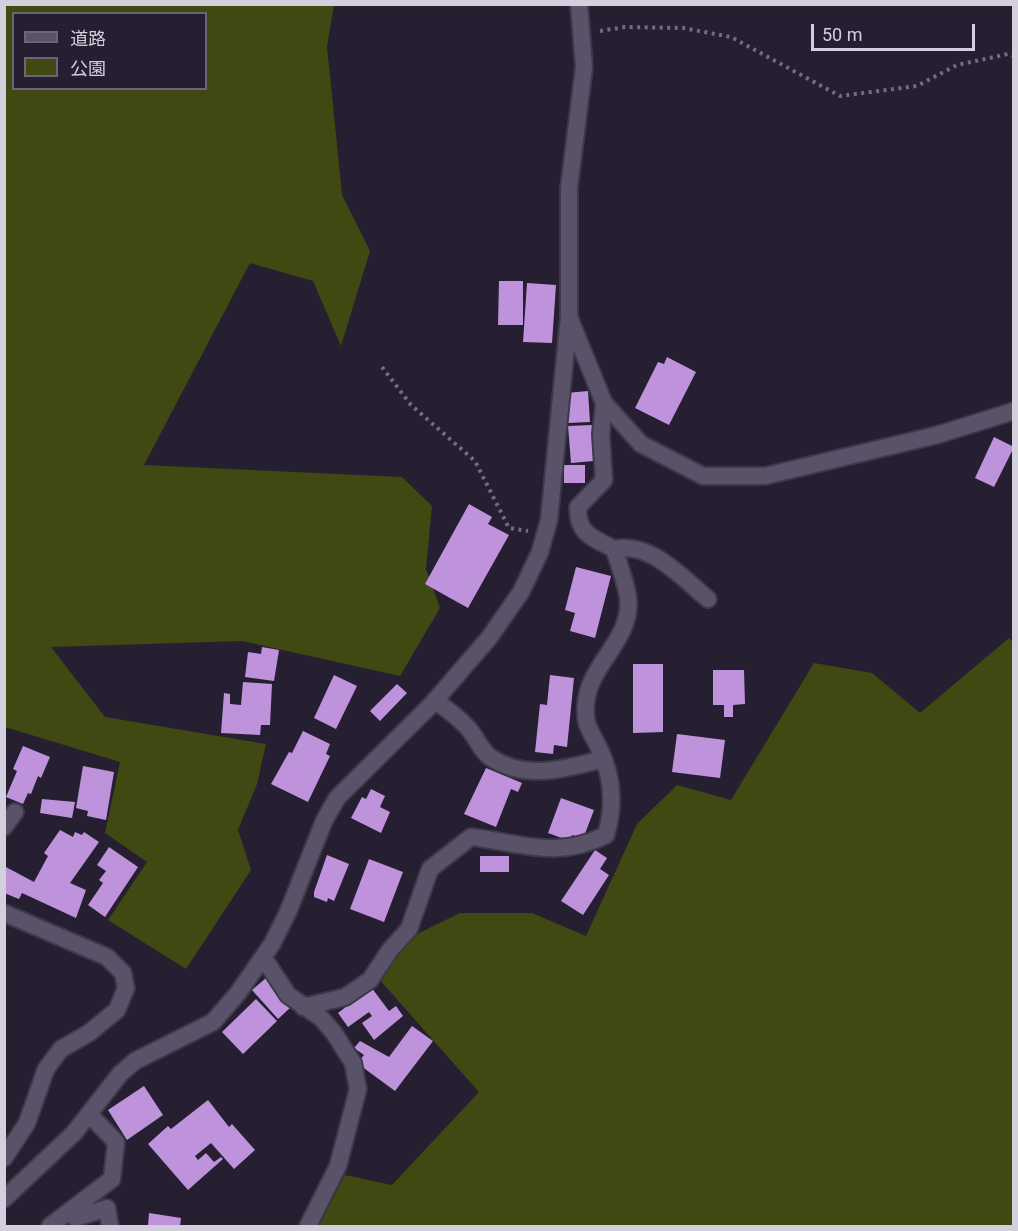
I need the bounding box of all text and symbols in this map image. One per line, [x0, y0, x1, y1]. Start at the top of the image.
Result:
legend [12, 12, 207, 90]
scale bar [814, 12, 978, 50]
text: 50 m [822, 24, 862, 45]
text: 道路 [70, 28, 106, 49]
text: 公園 [70, 58, 106, 79]

